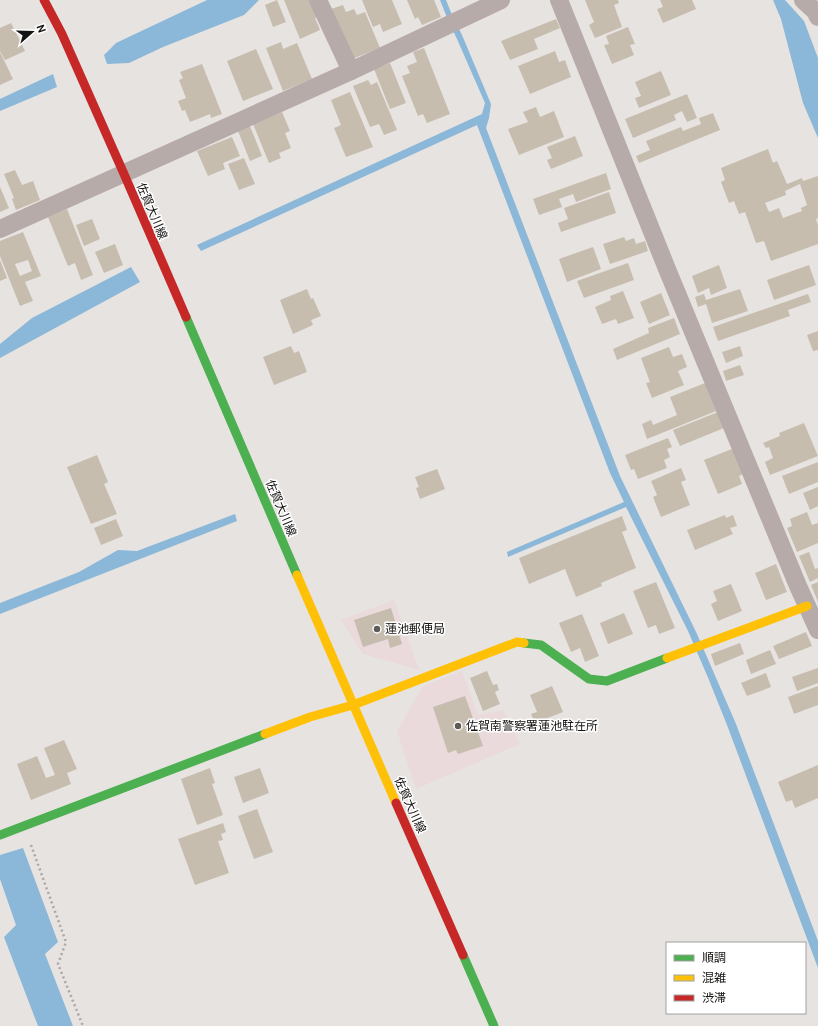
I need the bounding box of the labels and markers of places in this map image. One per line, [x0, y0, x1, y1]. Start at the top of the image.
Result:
place label: 蓮池郵便局 [385, 622, 445, 638]
marker: 蓮池郵便局 [372, 624, 382, 634]
place label: 佐賀南警察署蓮池駐在所 [466, 719, 598, 735]
marker: 佐賀南警察署蓮池駐在所 [453, 721, 463, 731]

